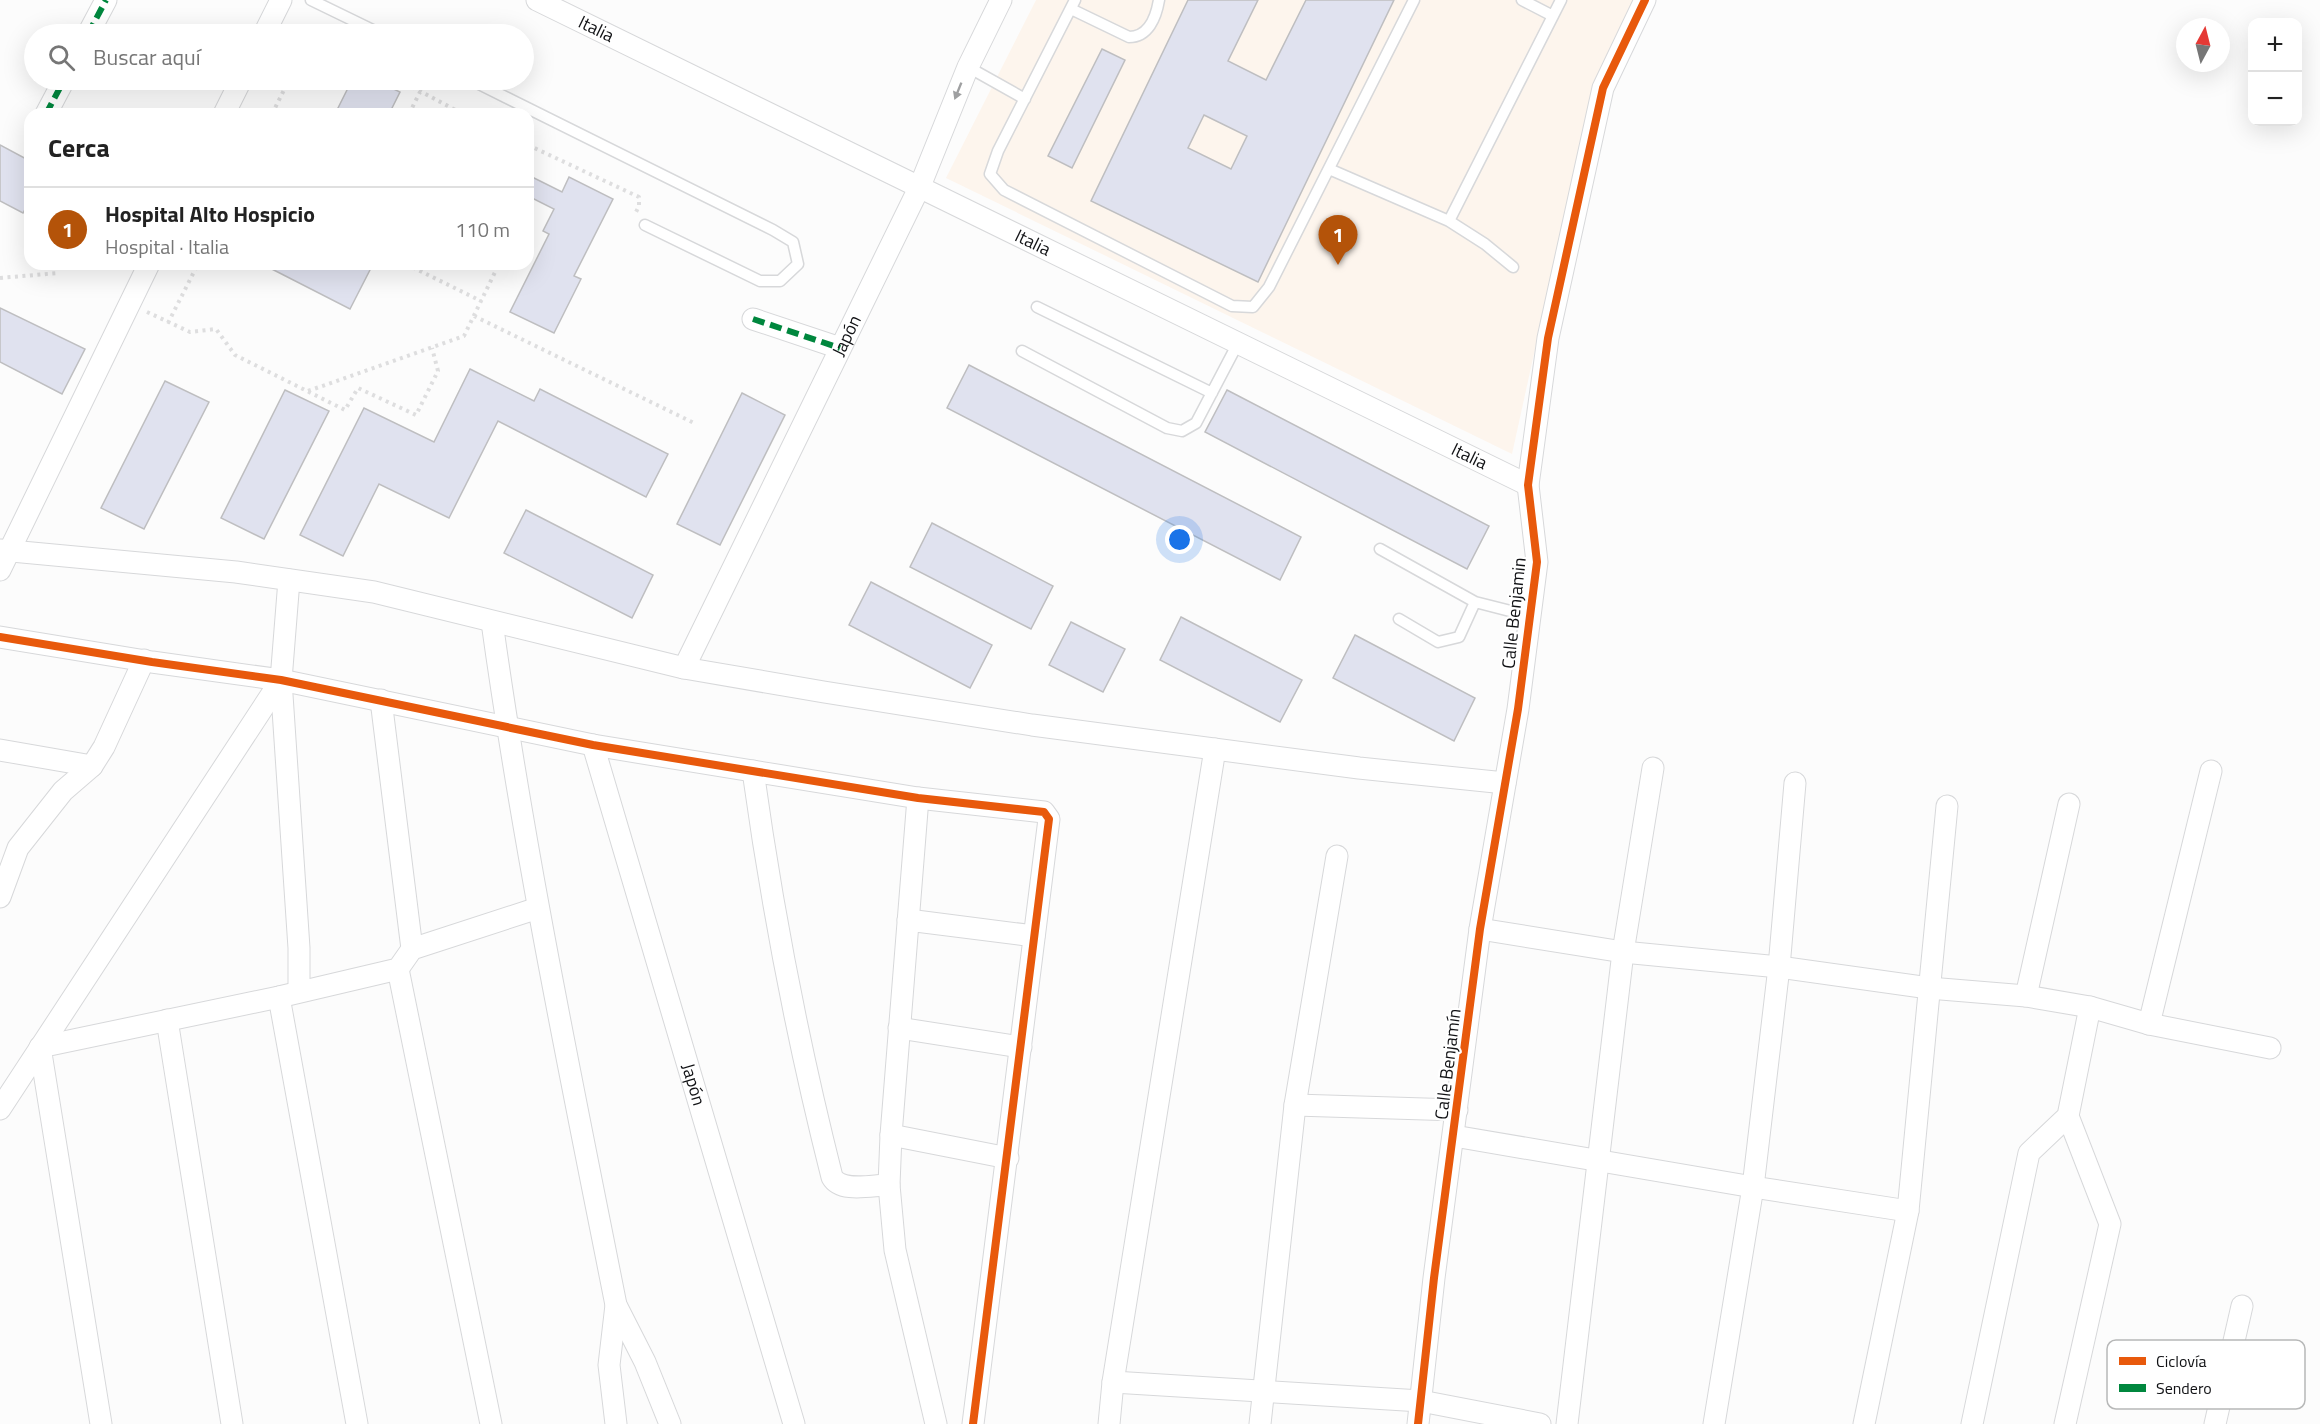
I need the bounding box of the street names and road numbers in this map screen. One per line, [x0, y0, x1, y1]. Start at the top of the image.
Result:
street label: Italia [574, 8, 619, 49]
street label: Italia [1010, 222, 1056, 262]
street label: Japón [825, 310, 868, 361]
street label: Italia [1447, 436, 1492, 476]
street label: Calle Benjamin [1494, 556, 1533, 670]
street label: Calle Benjamín [1427, 1007, 1468, 1121]
street label: Japón [675, 1060, 713, 1109]

